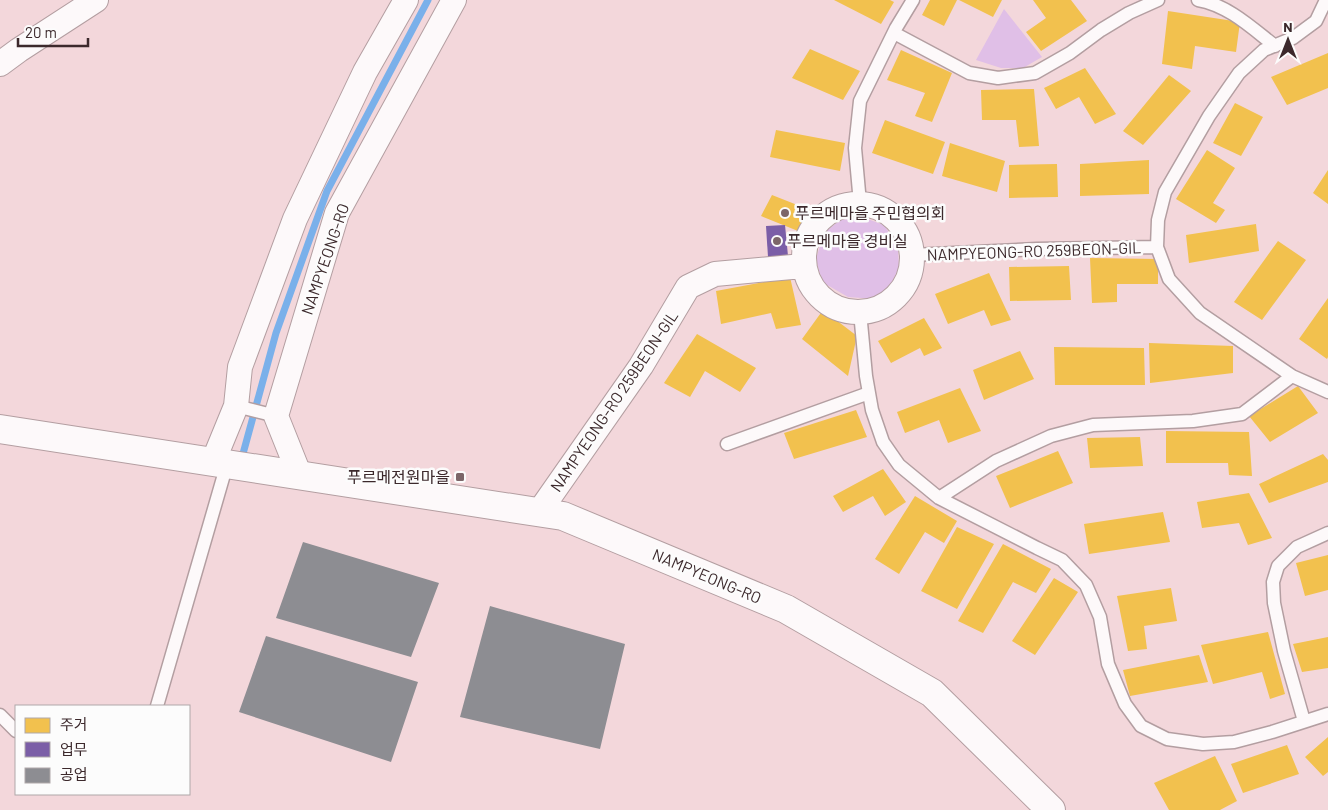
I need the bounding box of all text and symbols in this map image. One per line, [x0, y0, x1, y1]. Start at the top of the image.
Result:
scale bar [18, 15, 88, 47]
north arrow [1263, 15, 1313, 65]
text: N [1283, 18, 1293, 35]
text: 20 m [25, 23, 57, 41]
street label: NAMPYEONG-RO [297, 201, 352, 317]
place label: 푸르메마을 주민협의회 [795, 203, 945, 222]
marker: 푸르메마을 주민협의회 [779, 207, 791, 219]
place label: 푸르메마을 경비실 [787, 231, 908, 250]
marker: 푸르메마을 경비실 [771, 235, 783, 247]
street label: NAMPYEONG-RO 259BEON-GIL [926, 237, 1142, 264]
street label: NAMPYEONG-RO 259BEON-GIL [546, 306, 681, 495]
place label: 푸르메전원마을 [347, 467, 450, 486]
marker: 푸르메전원마을 [454, 471, 466, 483]
street label: NAMPYEONG-RO [650, 544, 764, 607]
legend [15, 705, 190, 795]
text: 주거 [60, 715, 88, 733]
text: 업무 [60, 740, 88, 758]
text: 공업 [60, 765, 88, 783]

